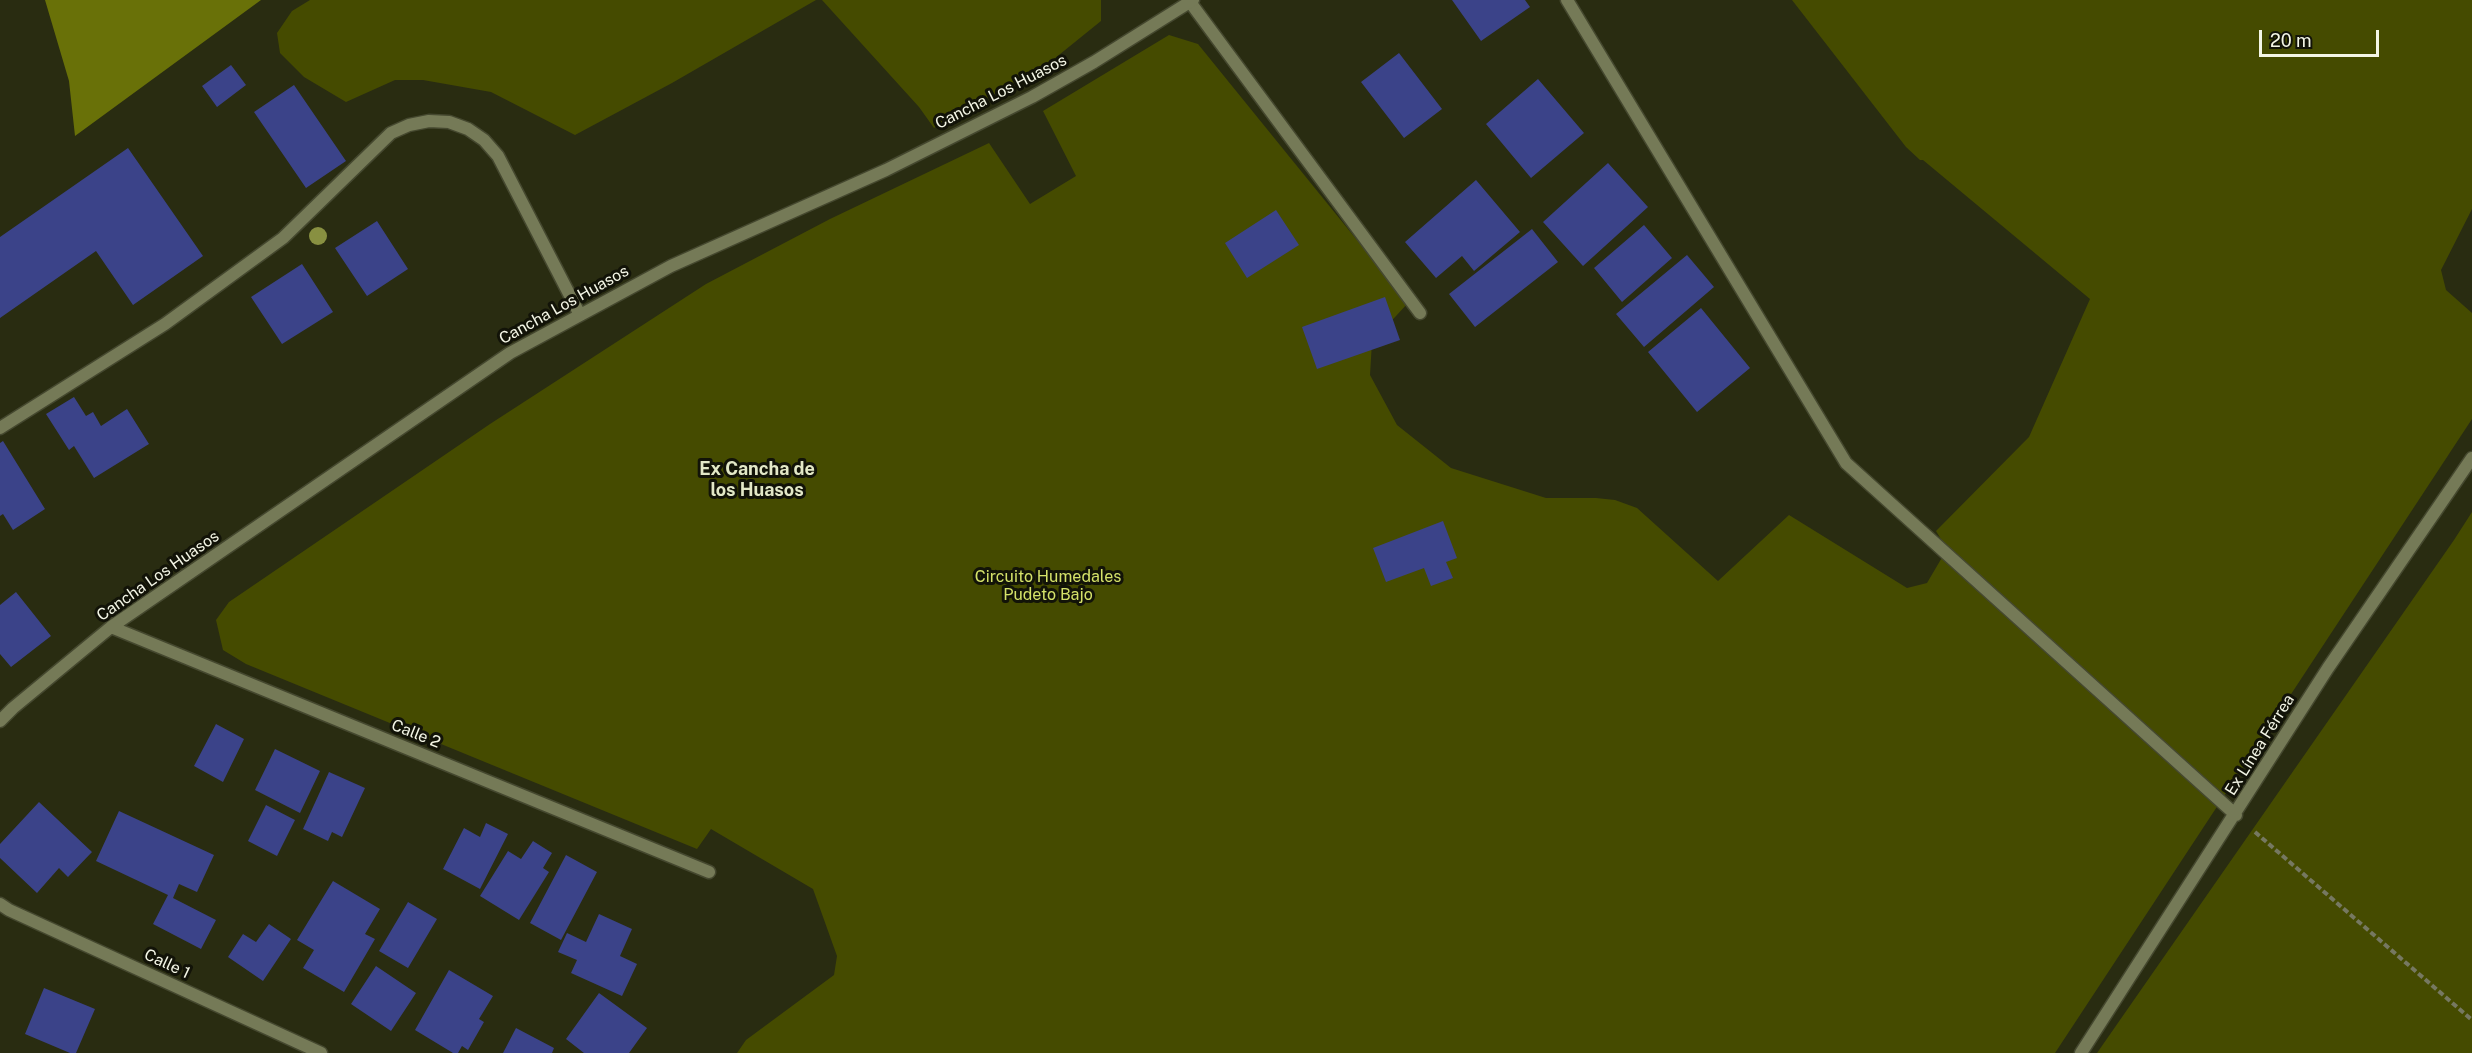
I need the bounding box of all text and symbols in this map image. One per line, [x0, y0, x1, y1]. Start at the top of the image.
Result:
scale bar [2262, 18, 2382, 56]
text: 20 m [2270, 30, 2312, 51]
street label: Cancha Los Huasos [932, 51, 1070, 133]
street label: Cancha Los Huasos [496, 261, 632, 349]
district label: Ex Cancha de los Huasos [699, 458, 815, 500]
street label: Cancha Los Huasos [93, 527, 223, 625]
park label: Circuito Humedales Pudeto Bajo [975, 567, 1121, 605]
street label: Ex Línea Férrea [2221, 691, 2299, 799]
street label: Calle 2 [389, 715, 443, 753]
street label: Calle 1 [141, 945, 193, 983]

